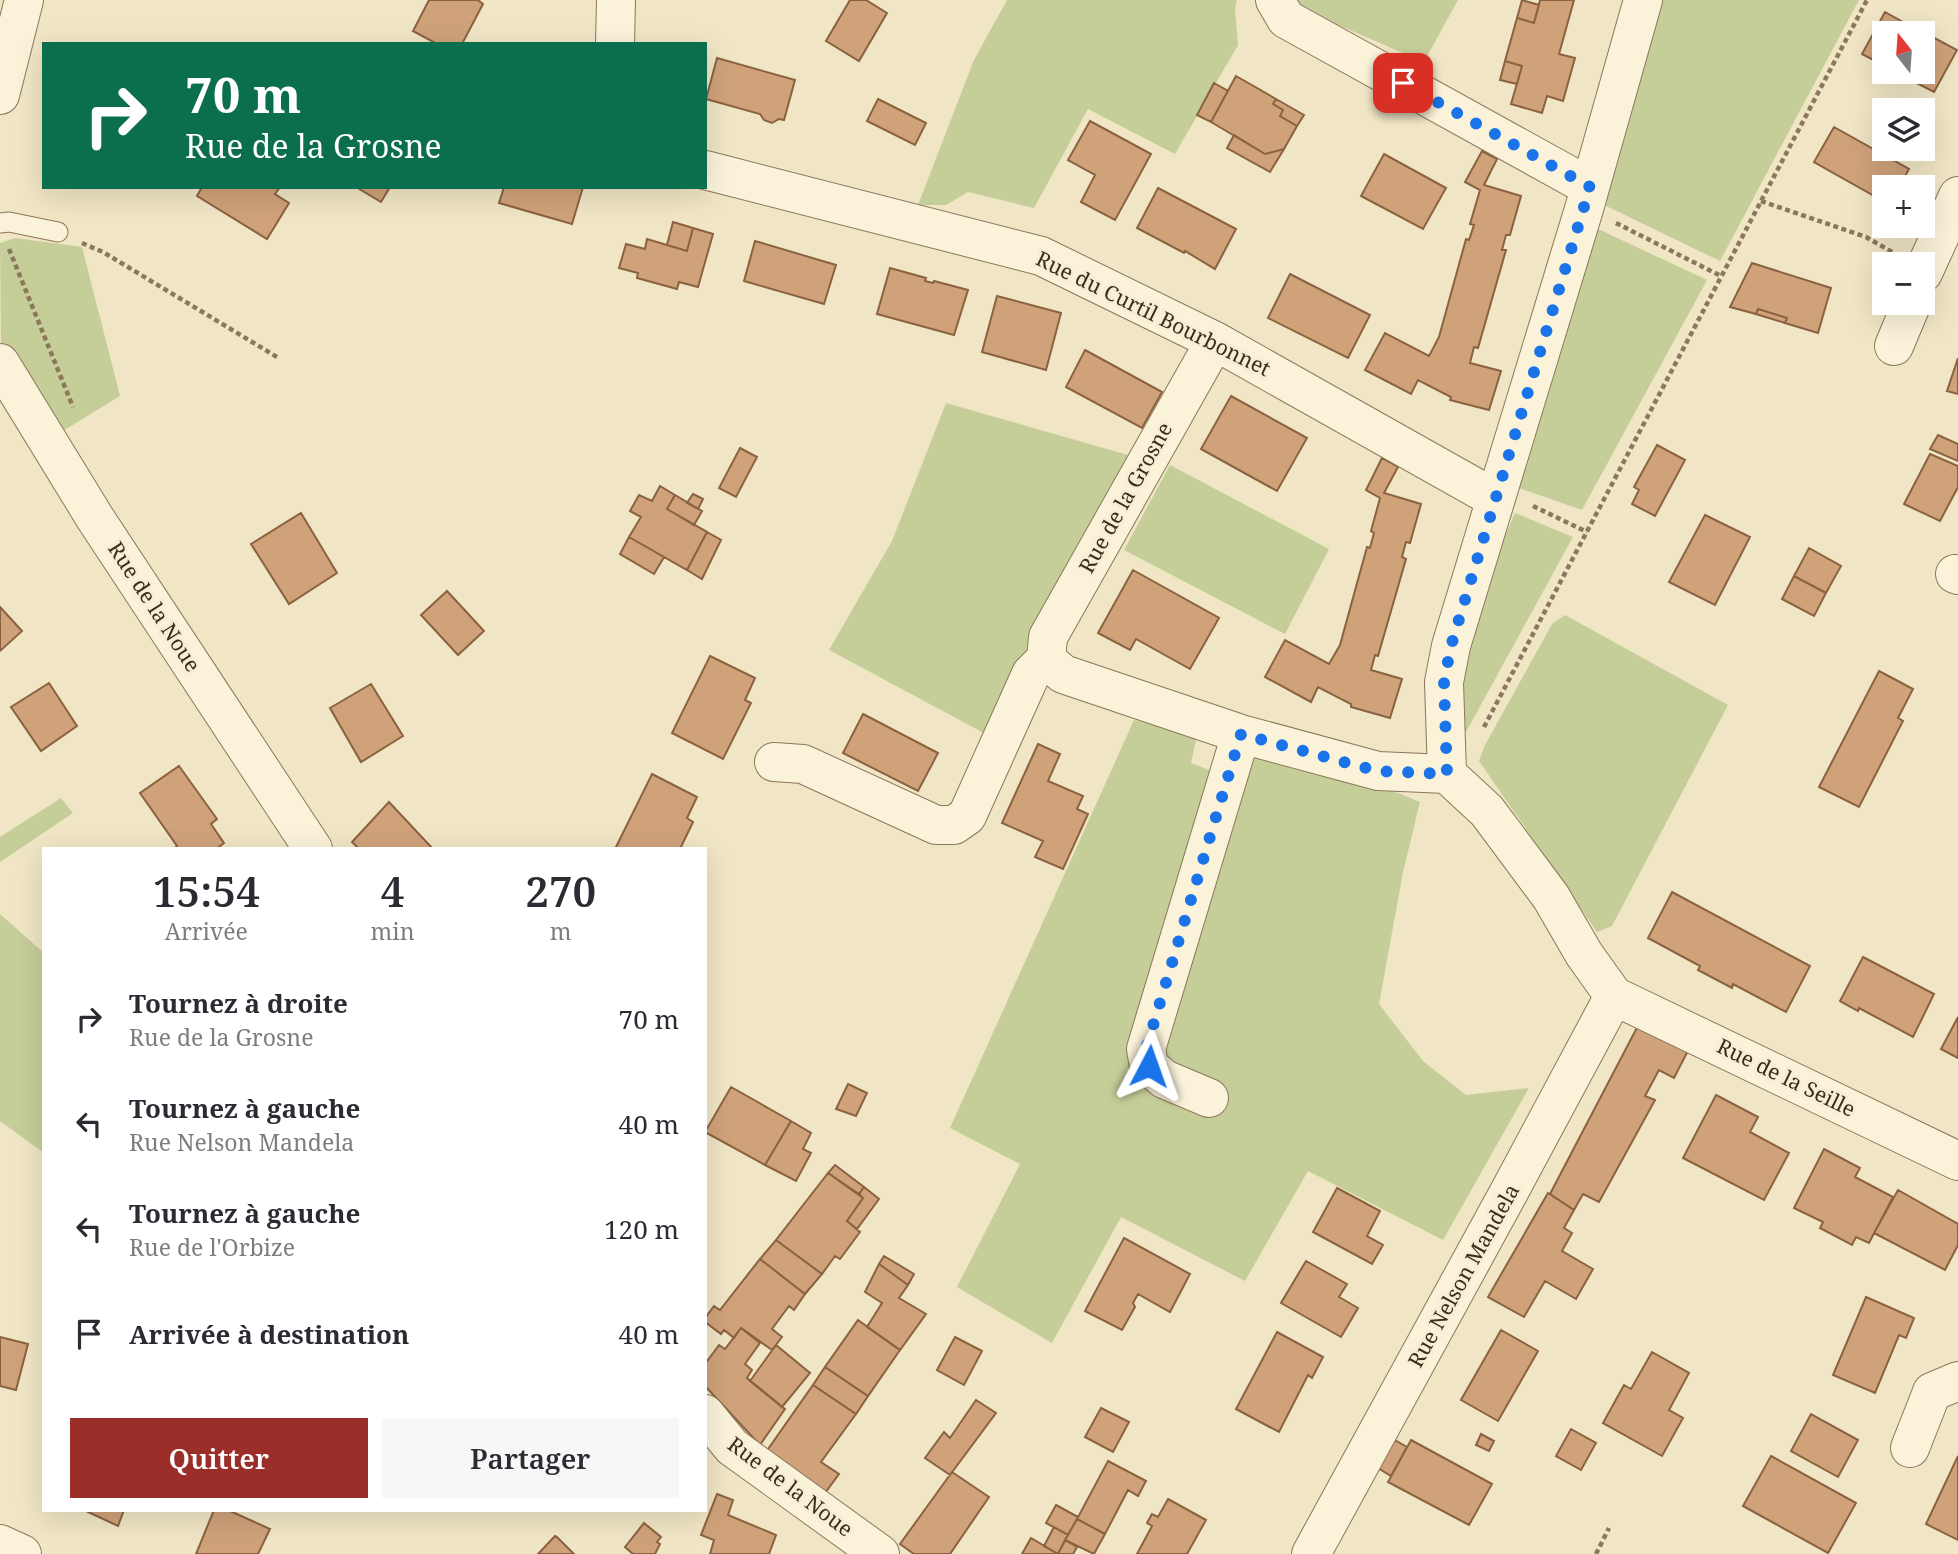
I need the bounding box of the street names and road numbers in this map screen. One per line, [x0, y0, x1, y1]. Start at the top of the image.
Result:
street label: Rue du Curtil Bourbonnet [1032, 244, 1275, 382]
street label: Rue de la Grosne [1072, 417, 1178, 578]
street label: Rue de la Noue [102, 536, 207, 677]
street label: Rue de la Seille [1713, 1031, 1860, 1123]
street label: Rue Nelson Mandela [1401, 1179, 1525, 1372]
street label: Rue de la Noue [722, 1430, 859, 1542]

